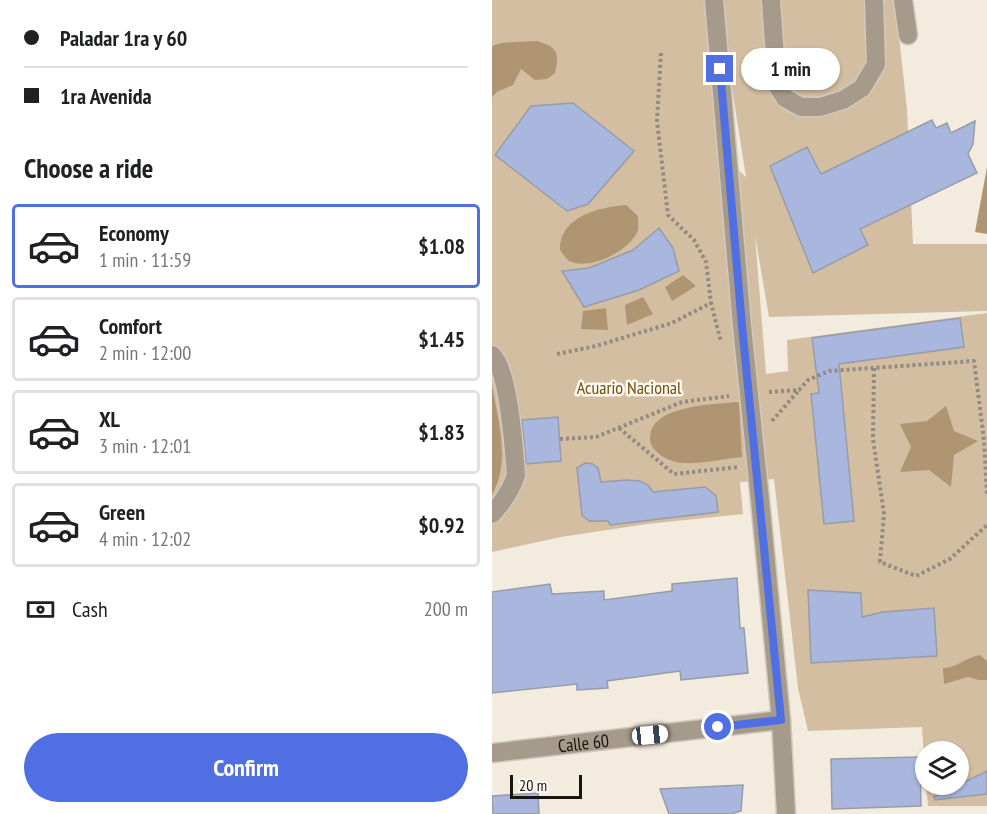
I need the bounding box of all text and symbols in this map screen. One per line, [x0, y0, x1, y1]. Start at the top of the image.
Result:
text: Paladar 1ra y 60 [60, 24, 187, 52]
callout: 1 min [741, 48, 840, 90]
route end [706, 55, 733, 82]
text: 1 min [770, 56, 811, 82]
text: 1ra Avenida [60, 82, 152, 110]
text: Choose a ride [24, 151, 153, 185]
icon: car [27, 219, 81, 273]
text: Economy [99, 219, 169, 247]
text: $1.08 [418, 232, 465, 260]
text: 1 min · 11:59 [99, 247, 191, 273]
icon: car [27, 312, 81, 366]
text: Comfort [99, 312, 162, 340]
text: $1.45 [418, 325, 465, 353]
text: 2 min · 12:00 [99, 340, 191, 366]
park label: Acuario Nacional [577, 376, 682, 399]
icon: car [27, 405, 81, 459]
text: XL [99, 405, 120, 433]
text: $1.83 [418, 418, 465, 446]
text: 3 min · 12:01 [99, 433, 191, 459]
icon: car [27, 498, 81, 552]
text: Green [99, 498, 145, 526]
text: $0.92 [418, 511, 465, 539]
text: 4 min · 12:02 [99, 526, 191, 552]
icon: cash [24, 593, 57, 626]
text: Cash [72, 595, 108, 623]
text: 200 m [424, 596, 468, 622]
route start [704, 713, 731, 740]
car [631, 724, 669, 746]
street label: Calle 60 [557, 728, 610, 757]
button: Confirm [24, 733, 468, 802]
map controls [915, 741, 969, 795]
button: layers [915, 741, 969, 795]
scale bar [510, 772, 582, 800]
text: 20 m [519, 775, 547, 795]

